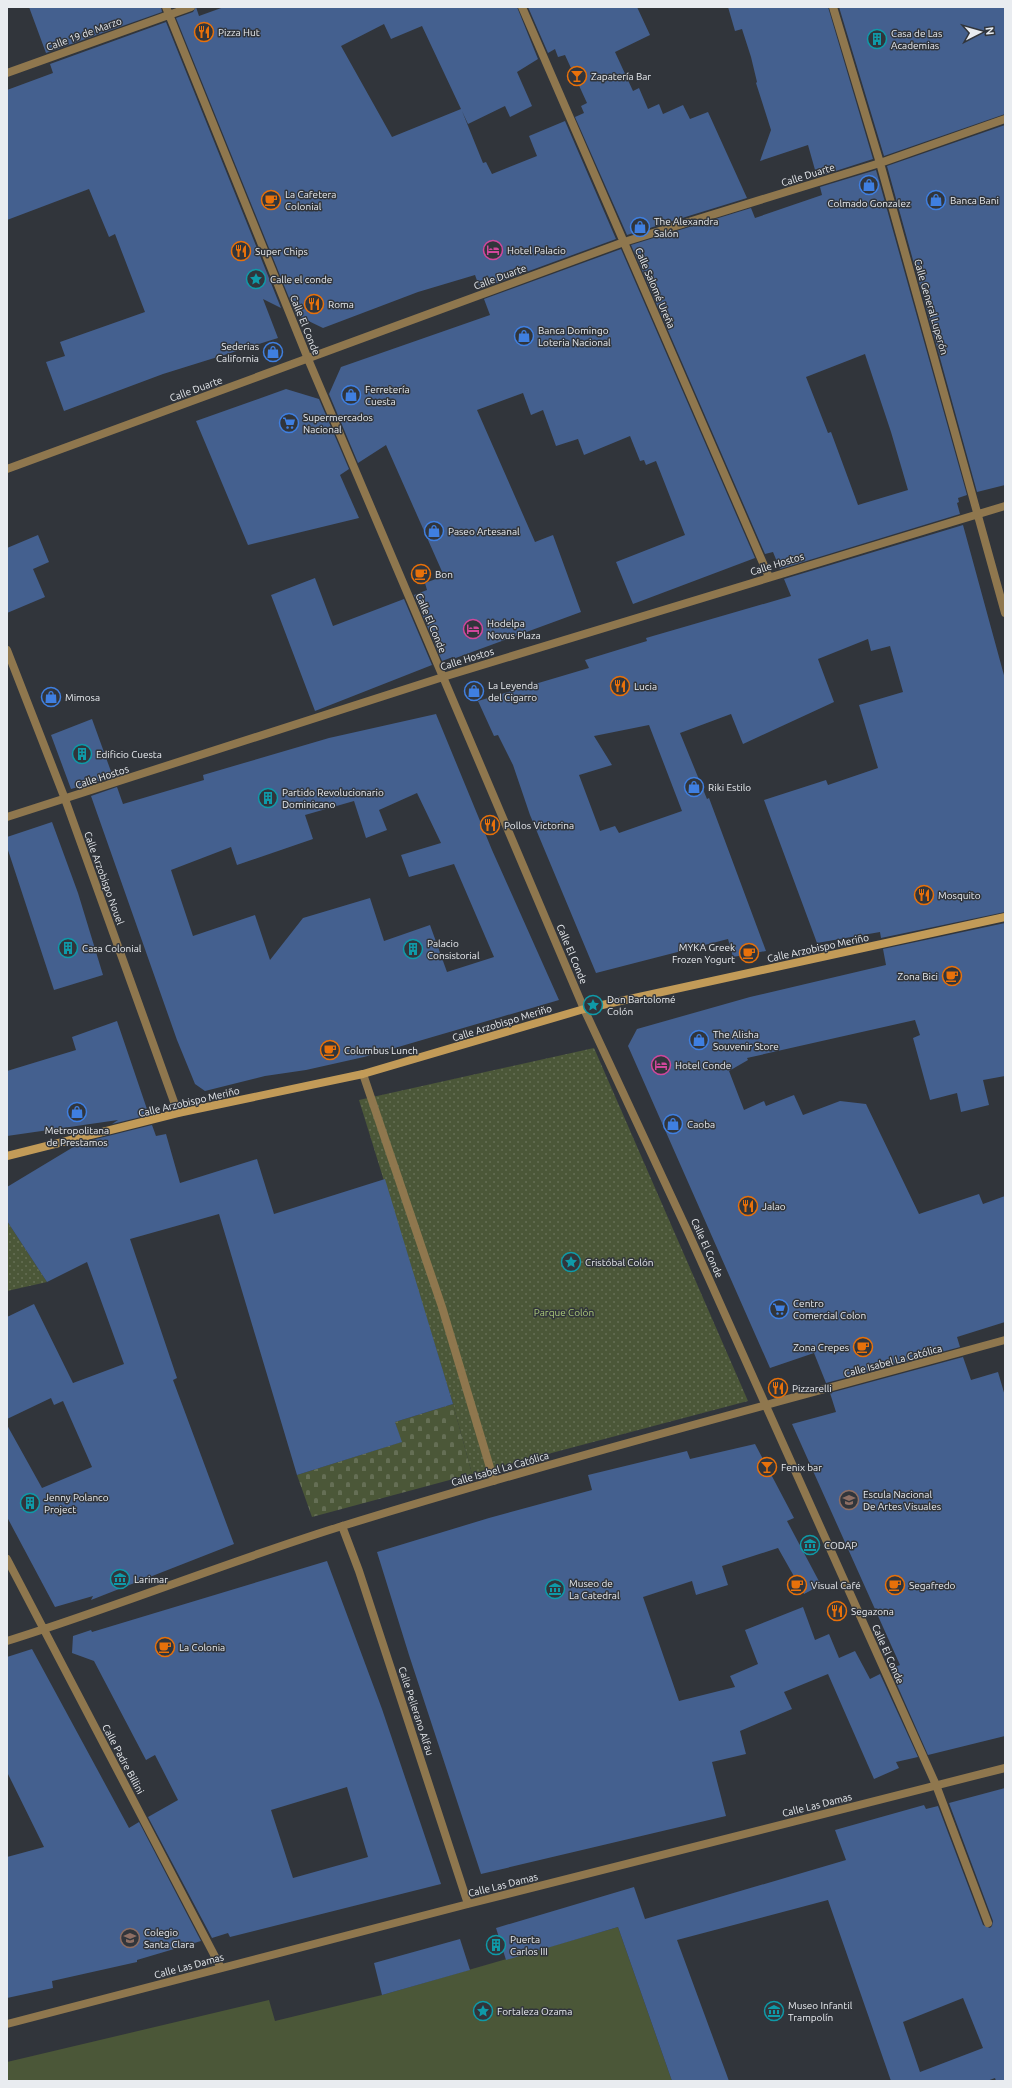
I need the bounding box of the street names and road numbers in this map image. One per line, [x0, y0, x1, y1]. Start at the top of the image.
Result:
street label: Calle 19 de Marzo [45, 15, 123, 53]
street label: Calle Duarte [780, 162, 836, 188]
street label: Calle Salomé Ureña [633, 246, 677, 330]
street label: Calle General Luperón [912, 258, 950, 356]
street label: Calle Duarte [472, 262, 528, 292]
street label: Calle El Conde [288, 293, 322, 357]
street label: Calle Duarte [168, 374, 224, 404]
street label: Calle Hostos [749, 551, 805, 577]
street label: Calle El Conde [413, 591, 449, 655]
street label: Calle Hostos [439, 646, 495, 672]
street label: Calle Hostos [74, 763, 130, 791]
street label: Calle Arzobispo Nouel [82, 830, 126, 926]
street label: Calle El Conde [554, 922, 590, 986]
street label: Calle Arzobispo Meriño [766, 932, 870, 964]
street label: Calle Arzobispo Meriño [451, 1003, 553, 1043]
street label: Calle Arzobispo Meriño [137, 1085, 241, 1119]
street label: Calle El Conde [689, 1217, 725, 1279]
street label: Calle Isabel La Católica [843, 1343, 943, 1379]
street label: Calle Isabel La Católica [450, 1450, 550, 1488]
street label: Calle El Conde [870, 1623, 906, 1685]
street label: Calle Pellerano Alfau [396, 1665, 436, 1757]
street label: Calle Padre Billini [100, 1722, 146, 1796]
street label: Calle Las Damas [781, 1791, 853, 1819]
street label: Calle Las Damas [467, 1871, 539, 1899]
street label: Calle Las Damas [153, 1951, 225, 1981]

